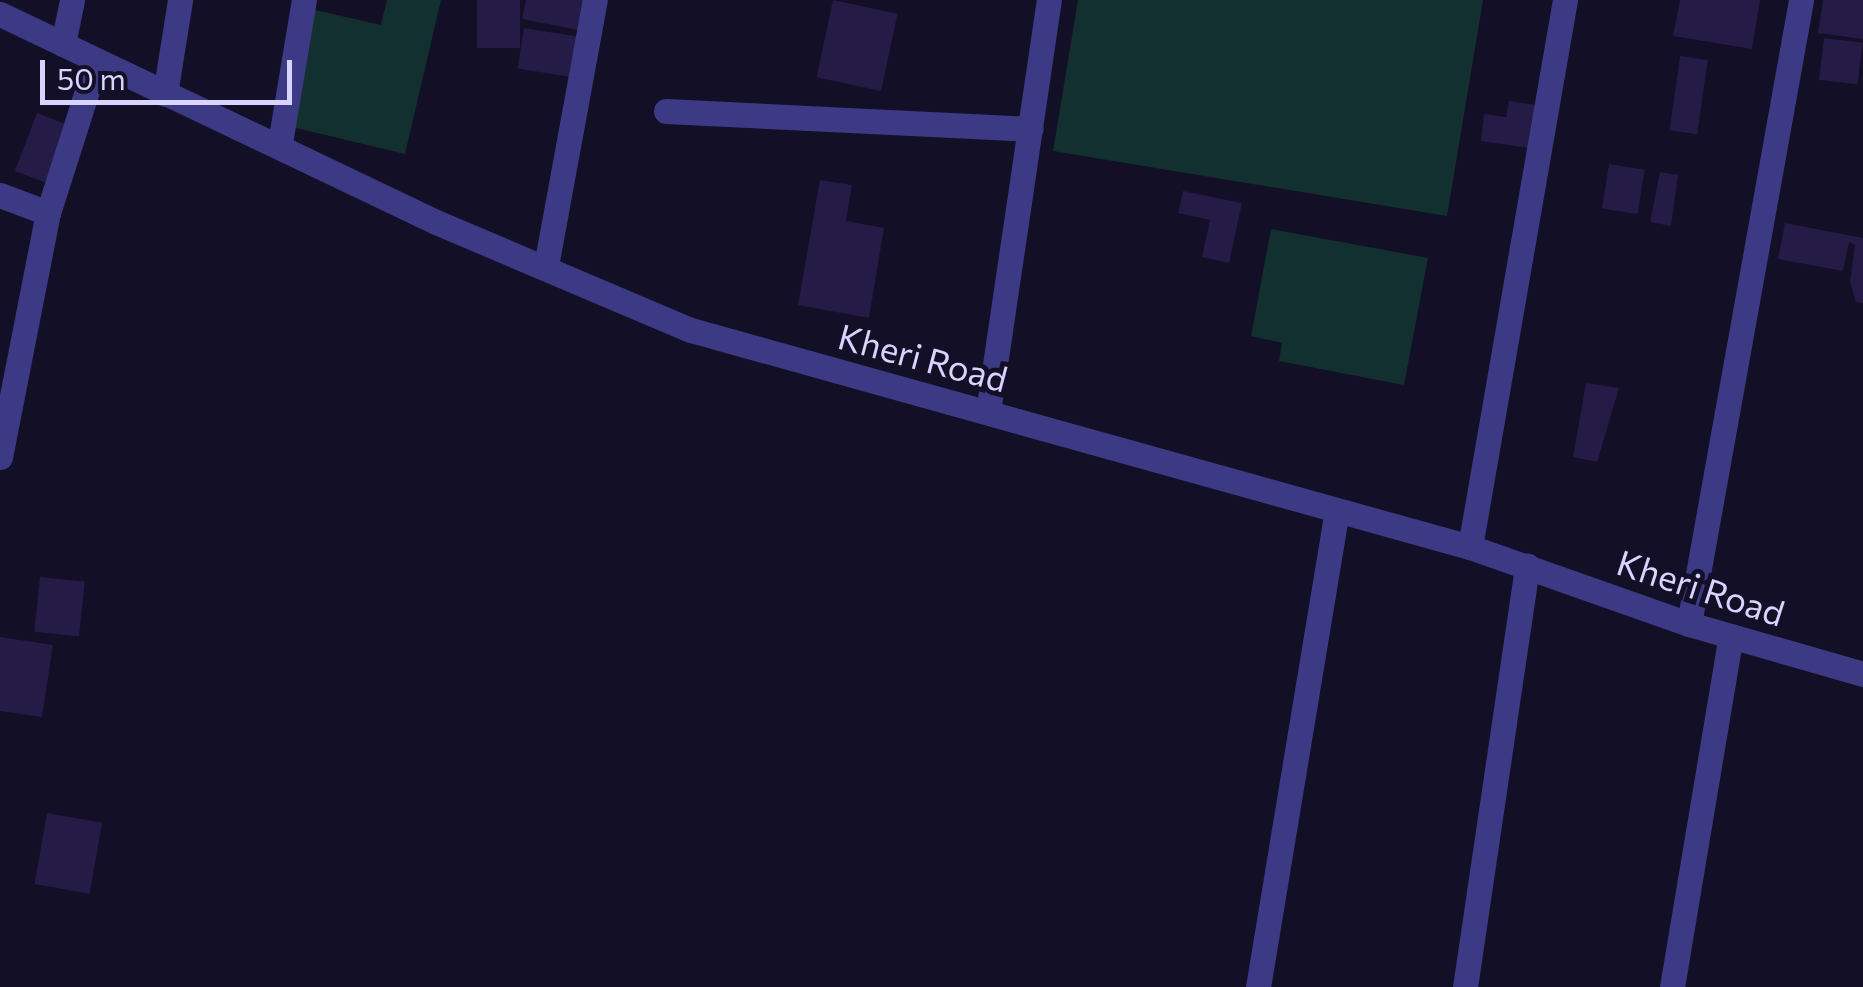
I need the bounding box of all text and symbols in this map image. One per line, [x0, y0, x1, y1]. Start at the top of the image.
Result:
scale bar [45, 40, 298, 102]
text: 50 m [57, 59, 126, 96]
street label: Kheri Road [834, 314, 1012, 400]
street label: Kheri Road [1612, 540, 1790, 634]

